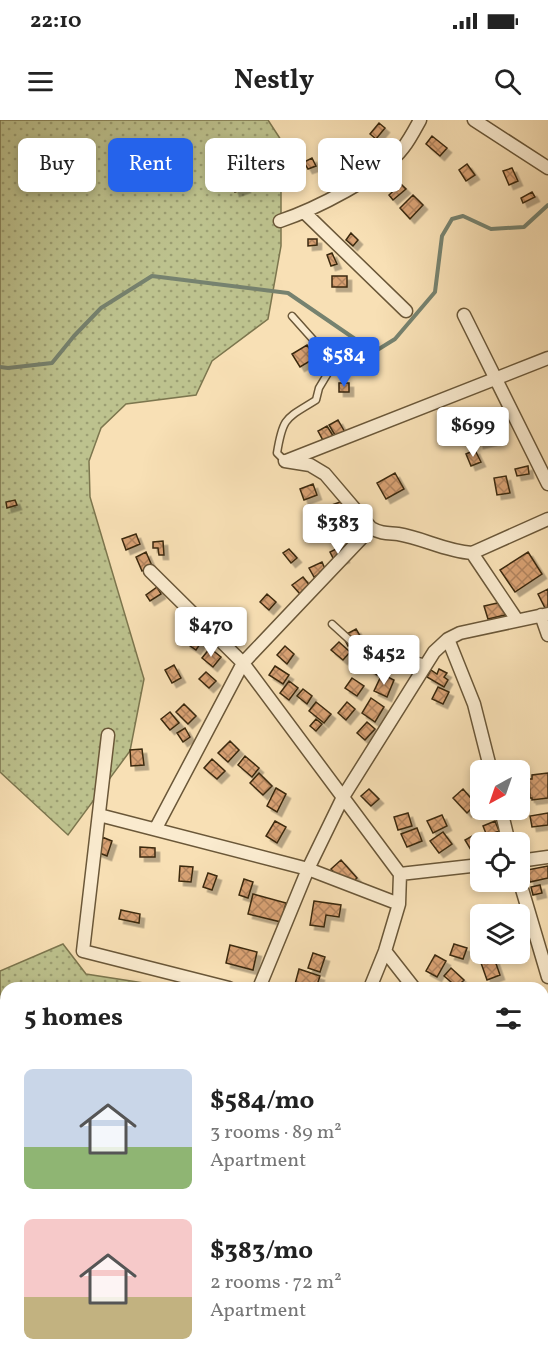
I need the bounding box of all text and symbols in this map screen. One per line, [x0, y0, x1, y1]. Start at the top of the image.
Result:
text: 22:10 [30, 6, 82, 37]
text: Nestly [234, 62, 314, 100]
icon: menu [24, 65, 57, 98]
icon: search [491, 65, 524, 98]
chip: Buy [18, 138, 96, 192]
chip: Rent [108, 138, 193, 192]
chip: Filters [205, 138, 306, 192]
chip: New [318, 138, 402, 192]
pin: $584 [308, 337, 380, 388]
text: $584 [322, 342, 366, 370]
pin: $699 [437, 407, 509, 458]
text: $699 [451, 412, 495, 440]
pin: $383 [302, 504, 374, 555]
text: $383 [317, 509, 359, 537]
pin: $470 [175, 607, 247, 658]
text: $470 [189, 612, 233, 640]
pin: $452 [348, 635, 420, 686]
text: $452 [362, 640, 406, 668]
north arrow [470, 760, 530, 820]
map controls [470, 760, 530, 964]
button: locate [470, 832, 530, 892]
button: layers [470, 904, 530, 964]
text: 5 homes [24, 1000, 123, 1036]
icon: filters [492, 1002, 525, 1035]
text: $584/mo [210, 1083, 314, 1119]
icon: home [72, 1093, 144, 1165]
text: 3 rooms · 89 m² [210, 1119, 342, 1147]
text: Apartment [210, 1147, 306, 1175]
text: $383/mo [210, 1233, 313, 1269]
icon: home [72, 1243, 144, 1315]
text: 2 rooms · 72 m² [210, 1269, 342, 1297]
text: Apartment [210, 1297, 306, 1325]

